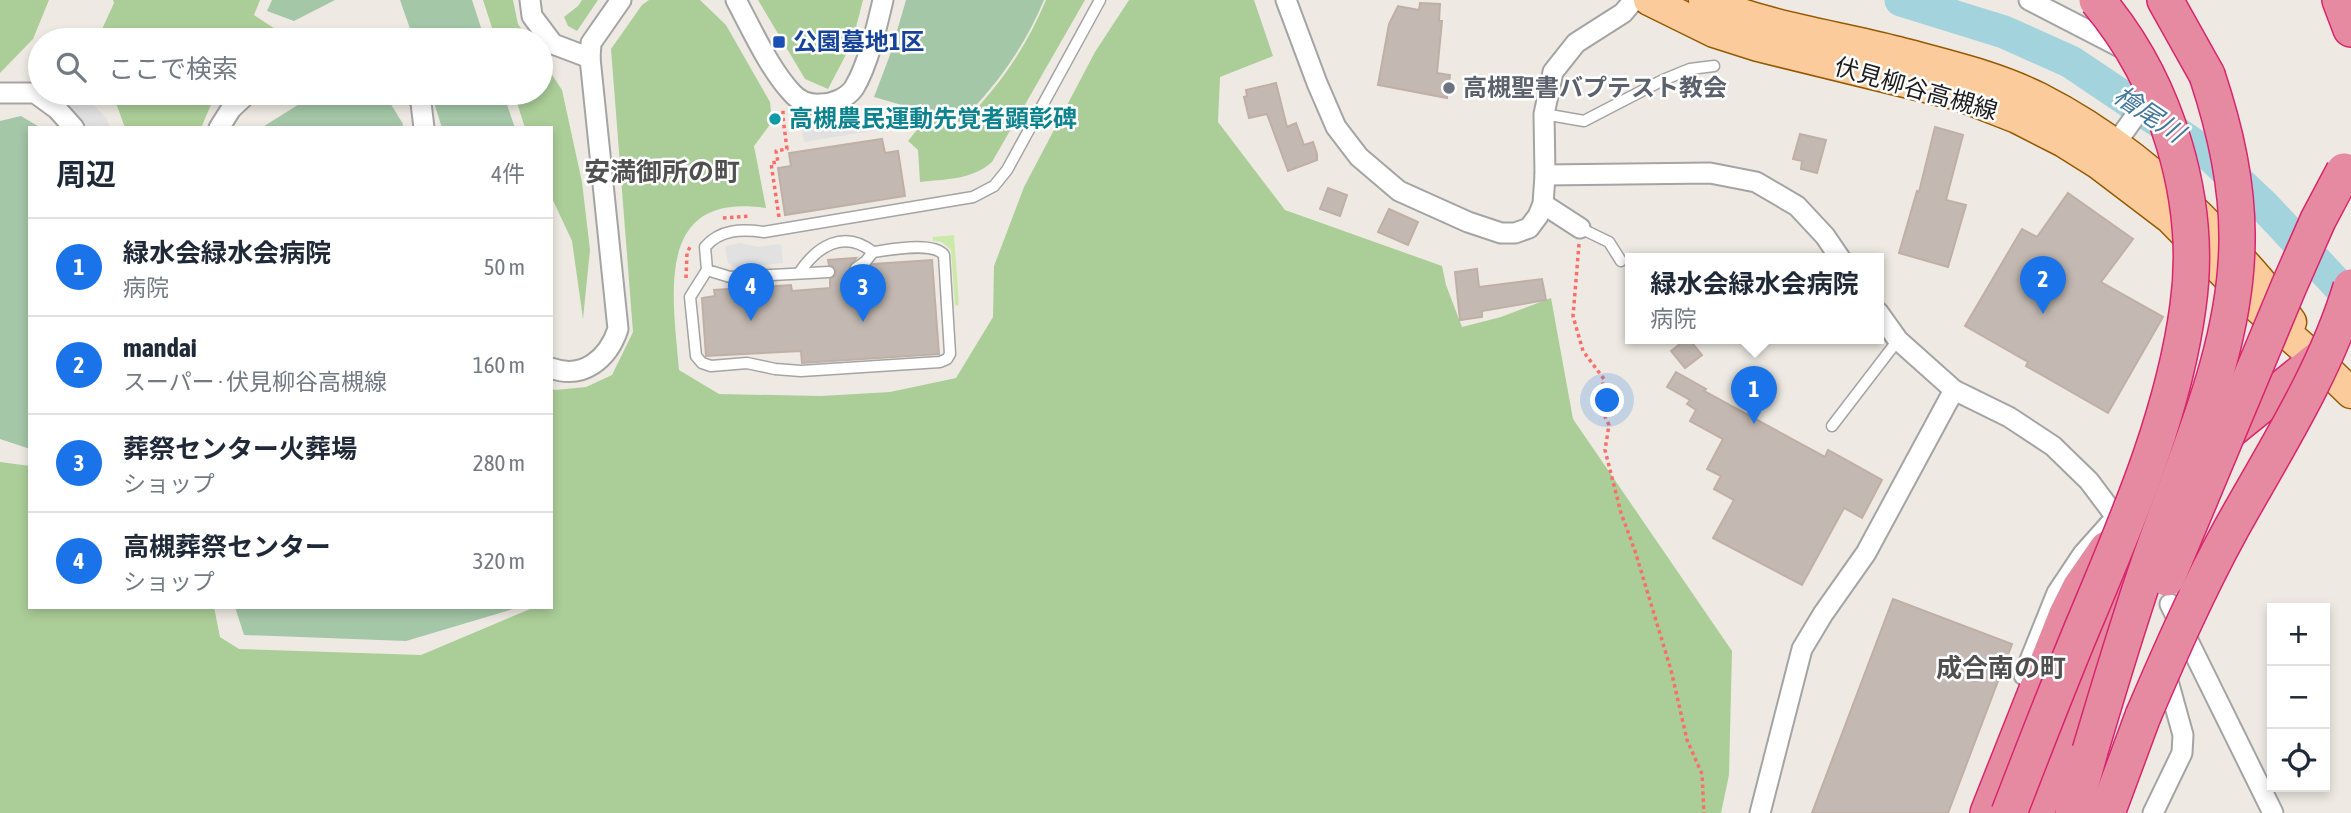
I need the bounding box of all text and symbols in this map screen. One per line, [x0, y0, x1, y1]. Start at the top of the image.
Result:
search box [28, 28, 553, 105]
place label: 公園墓地1区 [793, 28, 924, 55]
marker: 公園墓地1区 [771, 34, 787, 50]
icon: search [52, 48, 90, 86]
street label: 伏見柳谷高槻線 [1832, 52, 2001, 125]
text: ここで検索 [108, 54, 238, 84]
place label: 高槻聖書バプテスト教会 [1463, 74, 1727, 101]
marker: 高槻聖書バプテスト教会 [1441, 80, 1457, 96]
water label: 檜尾川 [2108, 80, 2192, 150]
place label: 高槻農民運動先覚者顕彰碑 [789, 105, 1077, 132]
marker: 高槻農民運動先覚者顕彰碑 [767, 111, 783, 127]
text: 周辺 [56, 157, 116, 191]
district label: 安満御所の町 [584, 157, 740, 187]
text: 4件 [491, 161, 525, 187]
text: 緑水会緑水会病院 [123, 238, 331, 268]
popup [1625, 253, 1884, 344]
text: 1 [74, 254, 84, 280]
text: 50 m [484, 254, 525, 280]
pin: 2 [2020, 256, 2066, 314]
pin: 4 [728, 263, 774, 321]
pin: 3 [840, 264, 886, 322]
text: 緑水会緑水会病院 [1650, 269, 1859, 299]
text: 病院 [123, 275, 169, 301]
text: 病院 [1650, 306, 1696, 332]
text: mandai [123, 333, 197, 363]
text: 2 [74, 352, 84, 378]
text: 160 m [473, 352, 525, 378]
pin: 1 [1731, 366, 1777, 424]
text: スーパー · 伏見柳谷高槻線 [123, 369, 387, 395]
your location [1590, 383, 1624, 417]
text: 葬祭センター火葬場 [123, 434, 357, 464]
text: 3 [74, 450, 84, 476]
text: 280 m [473, 450, 525, 476]
text: ショップ [123, 471, 215, 497]
text: 高槻葬祭センター [123, 532, 331, 562]
text: 4 [74, 548, 84, 574]
text: 320 m [473, 548, 525, 574]
text: ショップ [123, 569, 215, 595]
map controls [2267, 603, 2330, 792]
button: + [2267, 603, 2330, 666]
district label: 成合南の町 [1936, 653, 2066, 683]
button: − [2267, 666, 2330, 729]
button: locate [2267, 729, 2330, 792]

